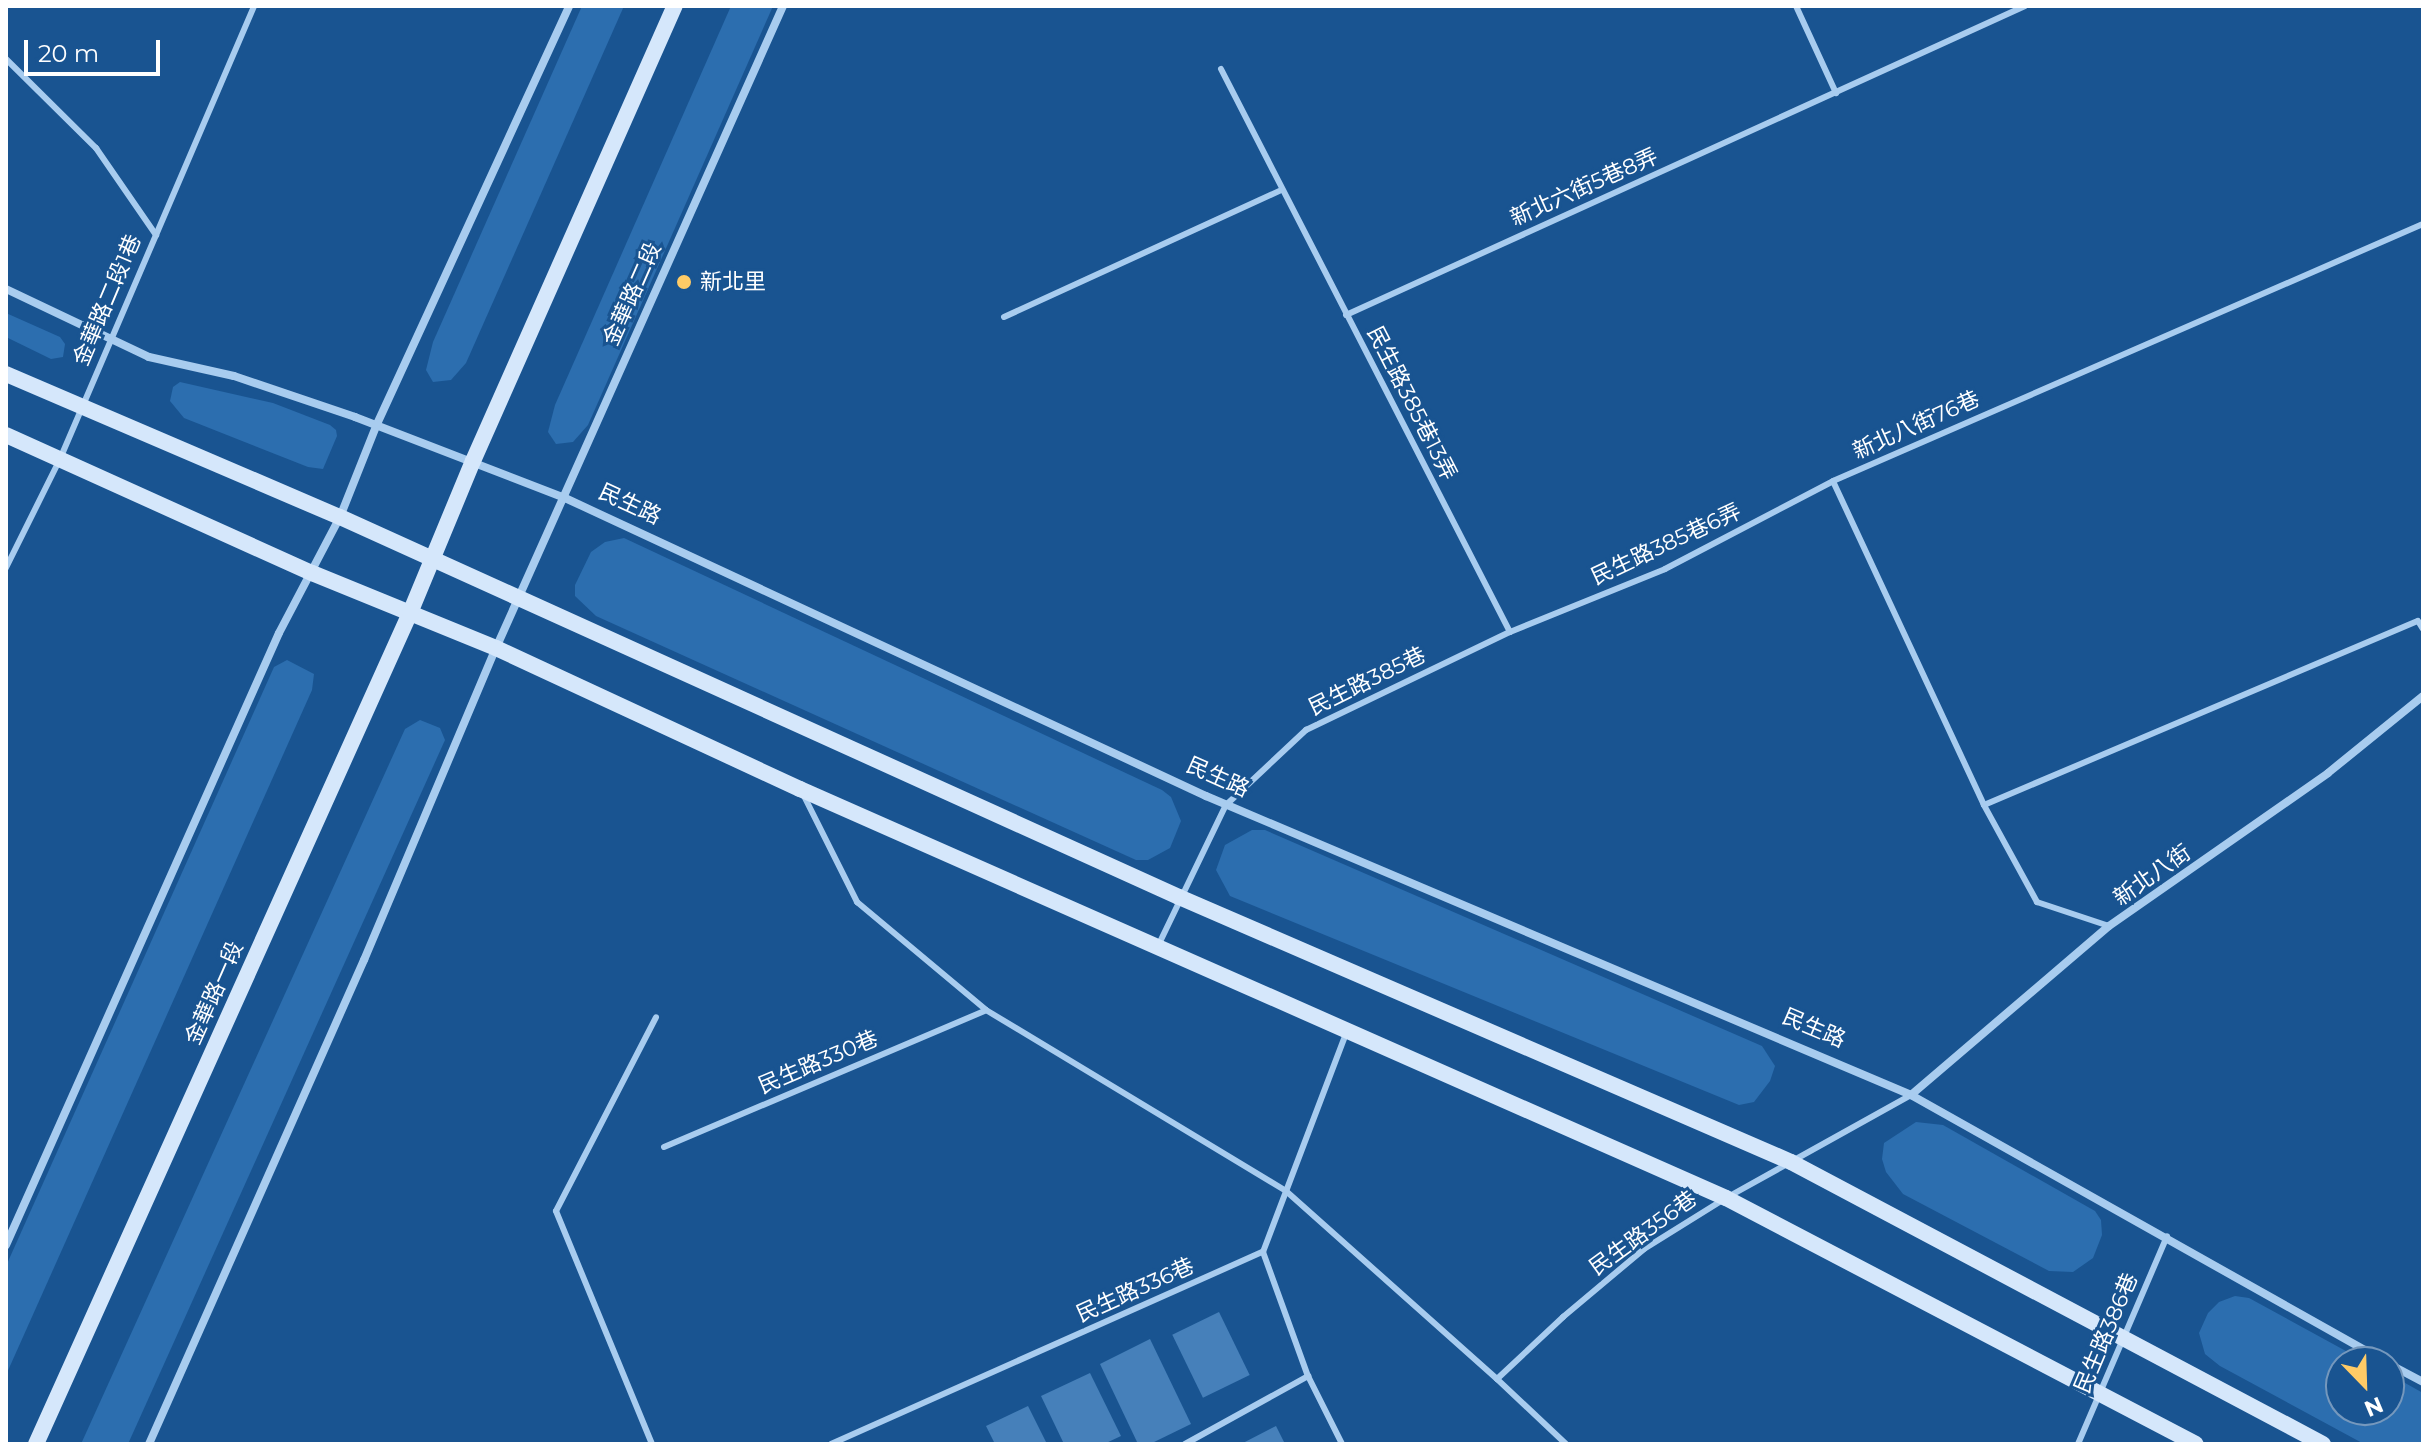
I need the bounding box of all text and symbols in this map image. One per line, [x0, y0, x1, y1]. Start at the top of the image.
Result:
scale bar [28, 24, 164, 74]
text: 20 m [38, 39, 99, 68]
street label: 新北六街5巷8弄 [1506, 143, 1662, 231]
street label: 金華路二段1巷 [68, 230, 146, 370]
street label: 金華路二段 [598, 238, 666, 350]
place label: 新北里 [700, 269, 766, 295]
marker: 新北里 [675, 273, 693, 291]
street label: 民生路385巷13弄 [1362, 322, 1462, 484]
street label: 新北八街76巷 [1849, 385, 1983, 465]
street label: 民生路 [595, 478, 665, 530]
street label: 民生路385巷6弄 [1587, 498, 1745, 590]
street label: 民生路385巷 [1304, 641, 1430, 721]
street label: 民生路 [1182, 752, 1254, 802]
street label: 新北八街 [2108, 839, 2196, 911]
street label: 金華路一段 [180, 937, 248, 1049]
street label: 民生路 [1778, 1003, 1850, 1053]
street label: 民生路330巷 [754, 1025, 882, 1099]
street label: 民生路356巷 [1584, 1185, 1702, 1281]
street label: 民生路336巷 [1072, 1252, 1198, 1328]
street label: 民生路386巷 [2069, 1269, 2143, 1397]
north arrow [2325, 1346, 2405, 1426]
text: N [2360, 1391, 2387, 1423]

